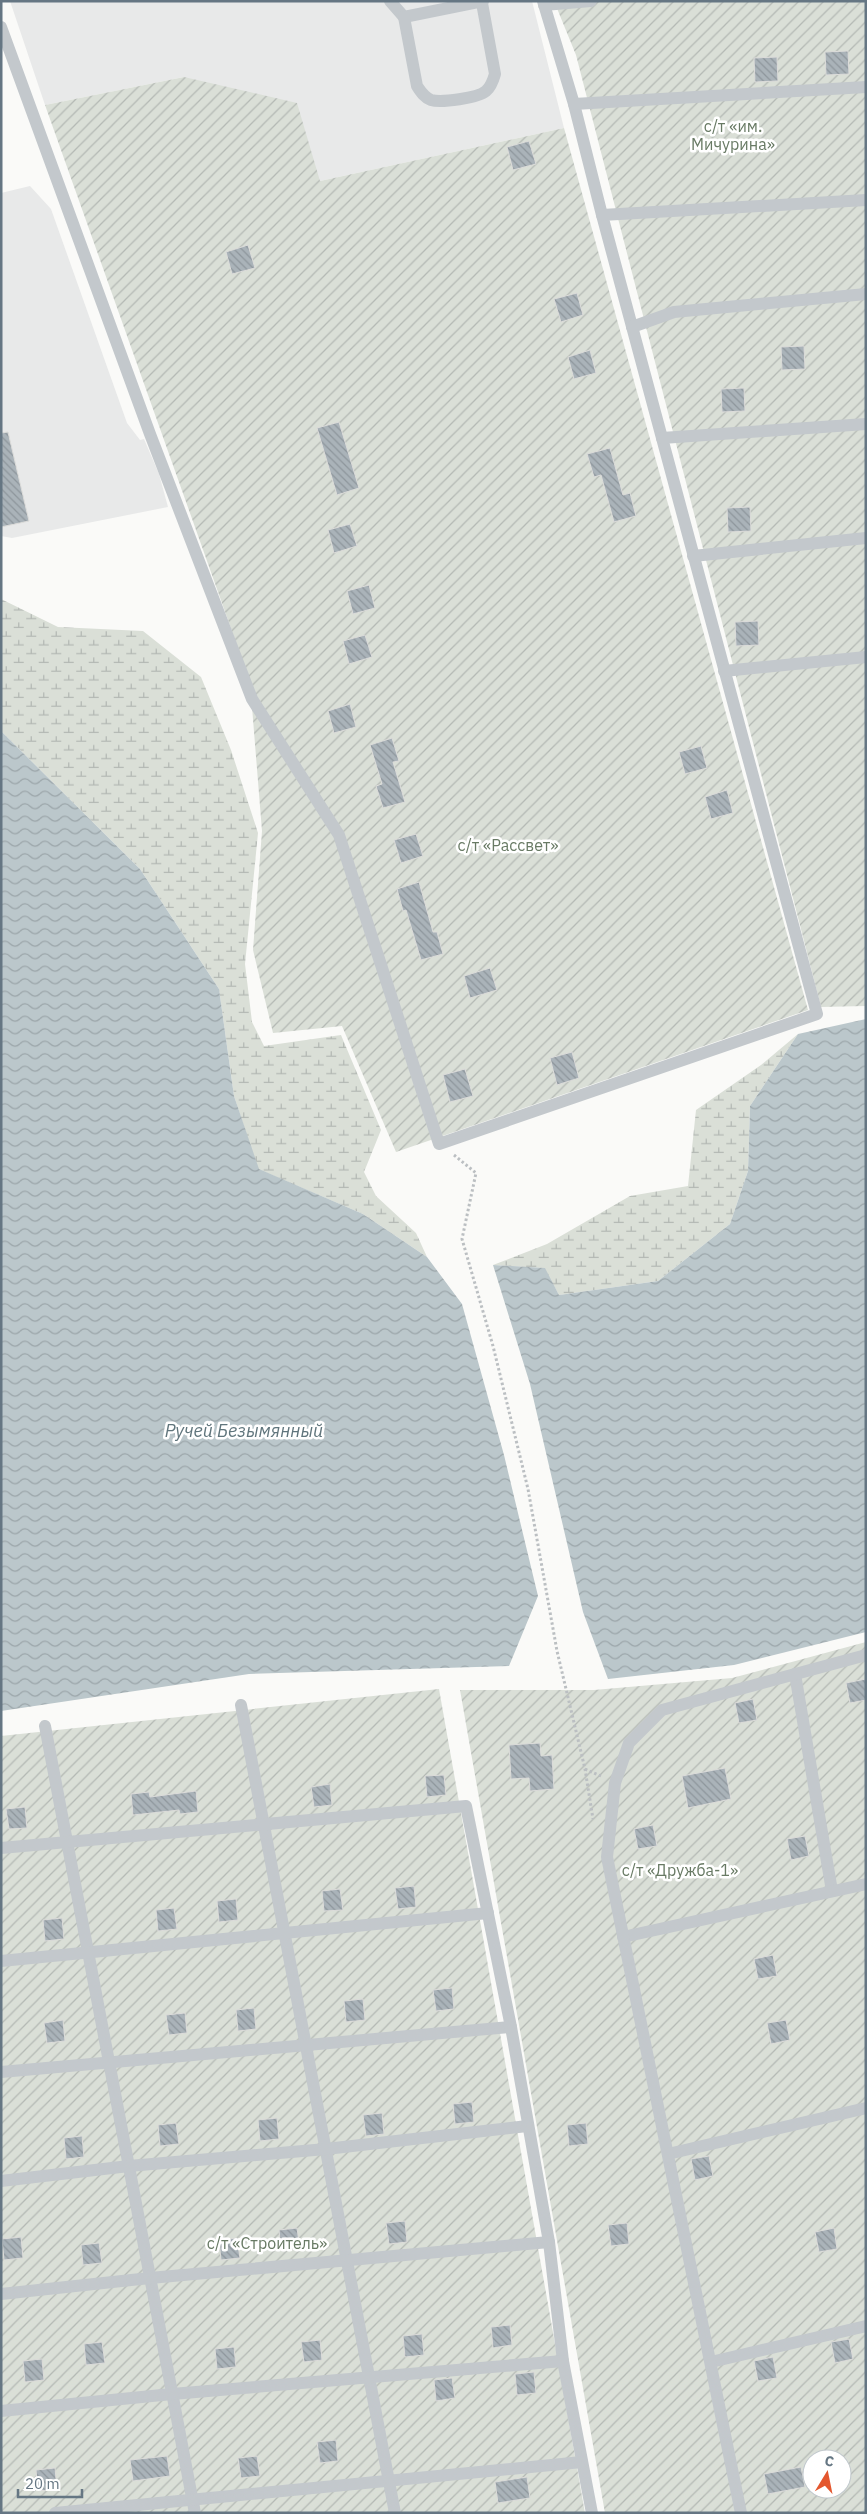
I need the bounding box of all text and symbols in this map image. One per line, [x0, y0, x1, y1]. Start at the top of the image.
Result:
park label: с/т «им. Мичурина» [691, 116, 775, 154]
park label: с/т «Рассвет» [457, 835, 559, 855]
water label: Ручей Безымянный [165, 1419, 323, 1442]
park label: с/т «Дружба-1» [622, 1860, 738, 1880]
park label: с/т «Строитель» [207, 2233, 327, 2253]
north arrow [802, 2449, 852, 2499]
text: С [823, 2452, 835, 2471]
scale bar [18, 2466, 81, 2498]
text: 20 m [25, 2474, 60, 2493]

